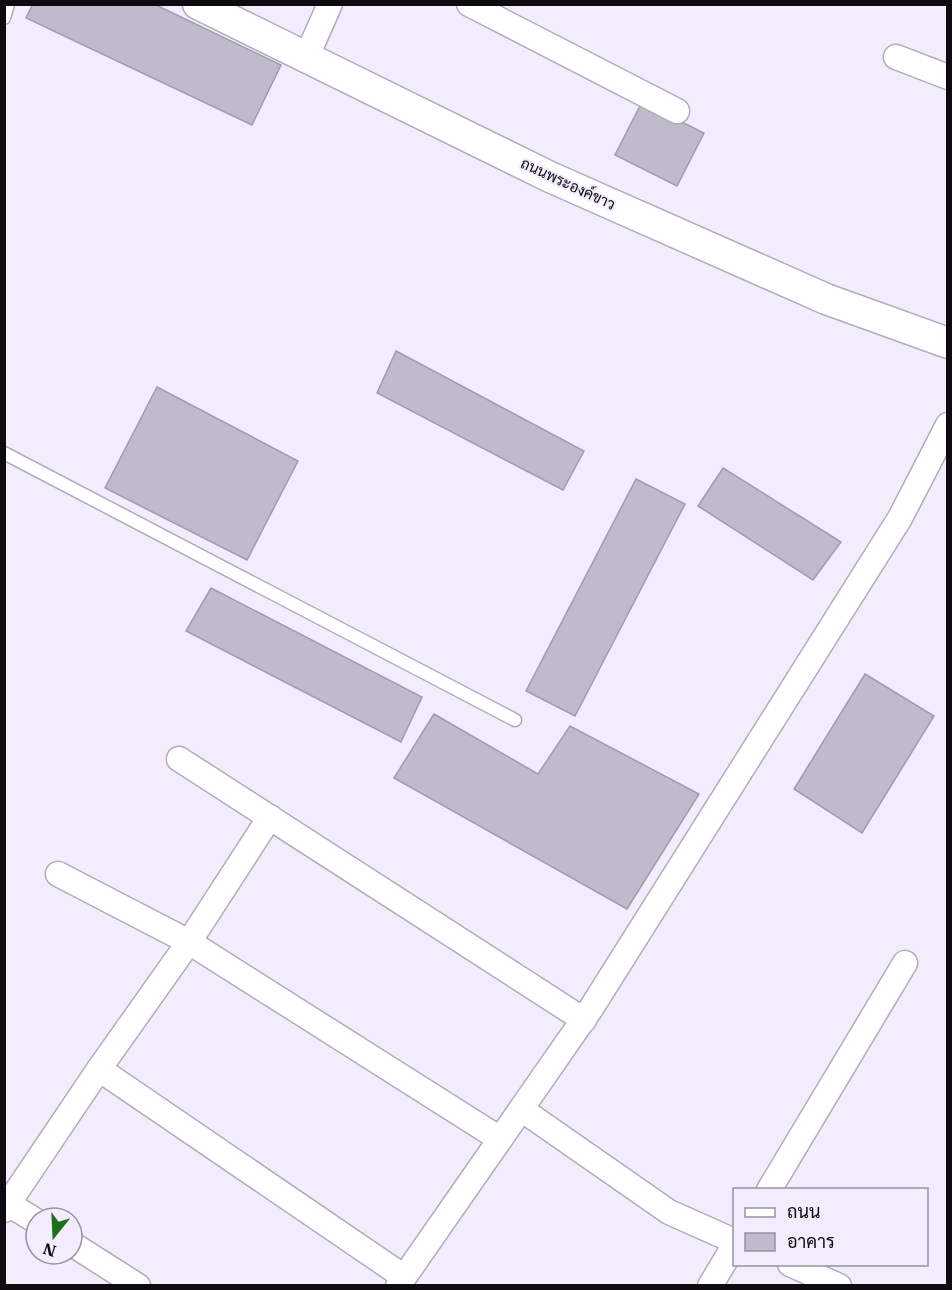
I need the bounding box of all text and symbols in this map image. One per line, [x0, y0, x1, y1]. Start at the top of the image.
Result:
street label: ถนนพระองค์ขาว [518, 153, 619, 214]
legend [733, 1188, 928, 1266]
text: ถนน [787, 1200, 820, 1223]
north arrow [24, 1206, 84, 1266]
text: อาคาร [787, 1230, 835, 1253]
text: N [40, 1239, 58, 1262]

